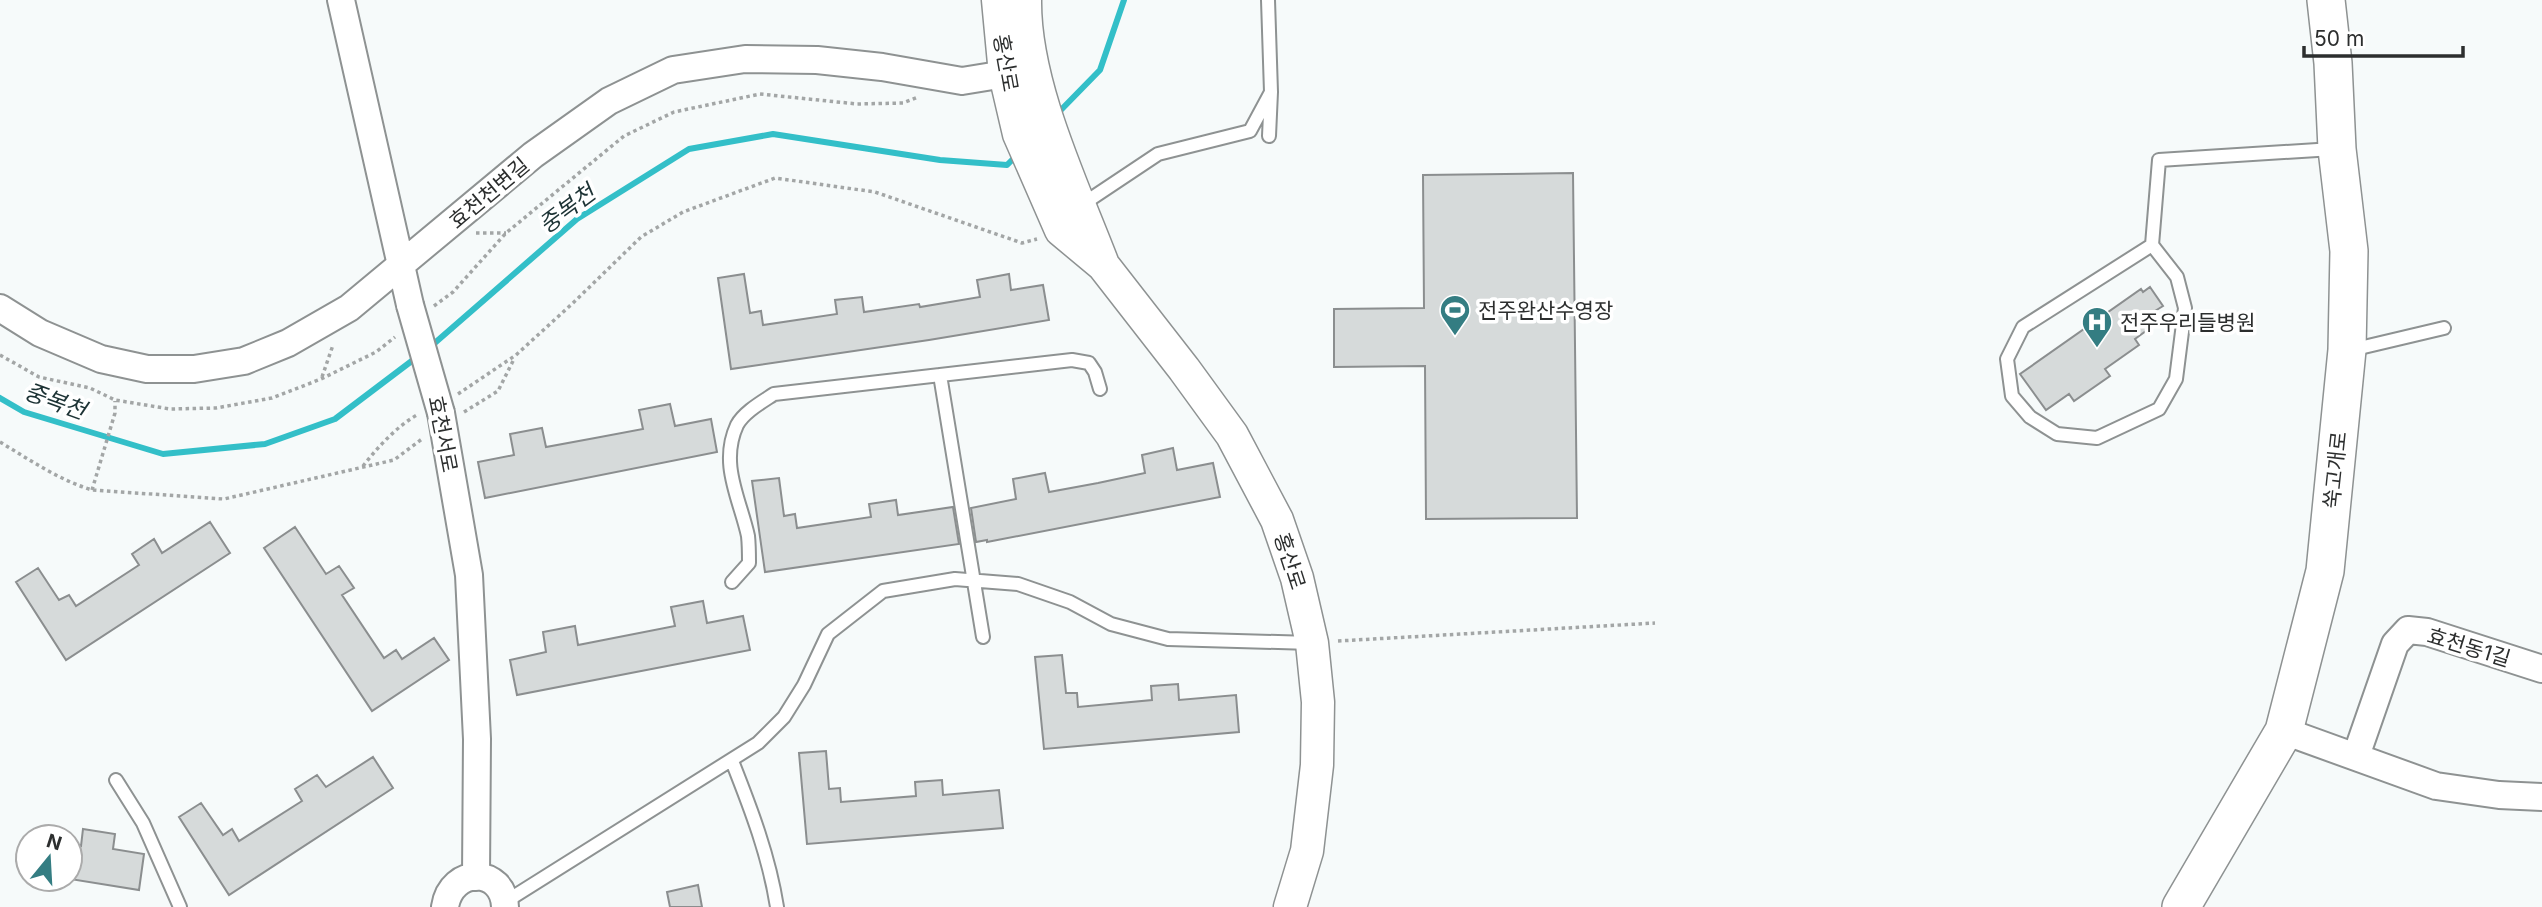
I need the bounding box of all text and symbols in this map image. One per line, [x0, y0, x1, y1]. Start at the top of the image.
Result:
scale bar [2304, 14, 2463, 58]
text: 50 m [2314, 26, 2364, 51]
street label: 홍산로 [989, 32, 1023, 94]
street label: 효천천변길 [444, 152, 534, 234]
water label: 중복천 [533, 177, 603, 239]
sports icon: 전주완산수영장 [1438, 293, 1472, 337]
place label: 전주완산수영장 [1478, 298, 1613, 323]
hospital icon: 전주우리들병원 [2080, 305, 2114, 349]
place label: 전주우리들병원 [2120, 310, 2255, 335]
water label: 중복천 [20, 377, 92, 426]
street label: 효천서로 [423, 394, 463, 474]
street label: 쑥고개로 [2319, 430, 2351, 510]
street label: 홍산로 [1269, 530, 1311, 592]
street label: 효천동1길 [2424, 622, 2514, 672]
north arrow [14, 823, 84, 893]
text: N [44, 829, 65, 855]

